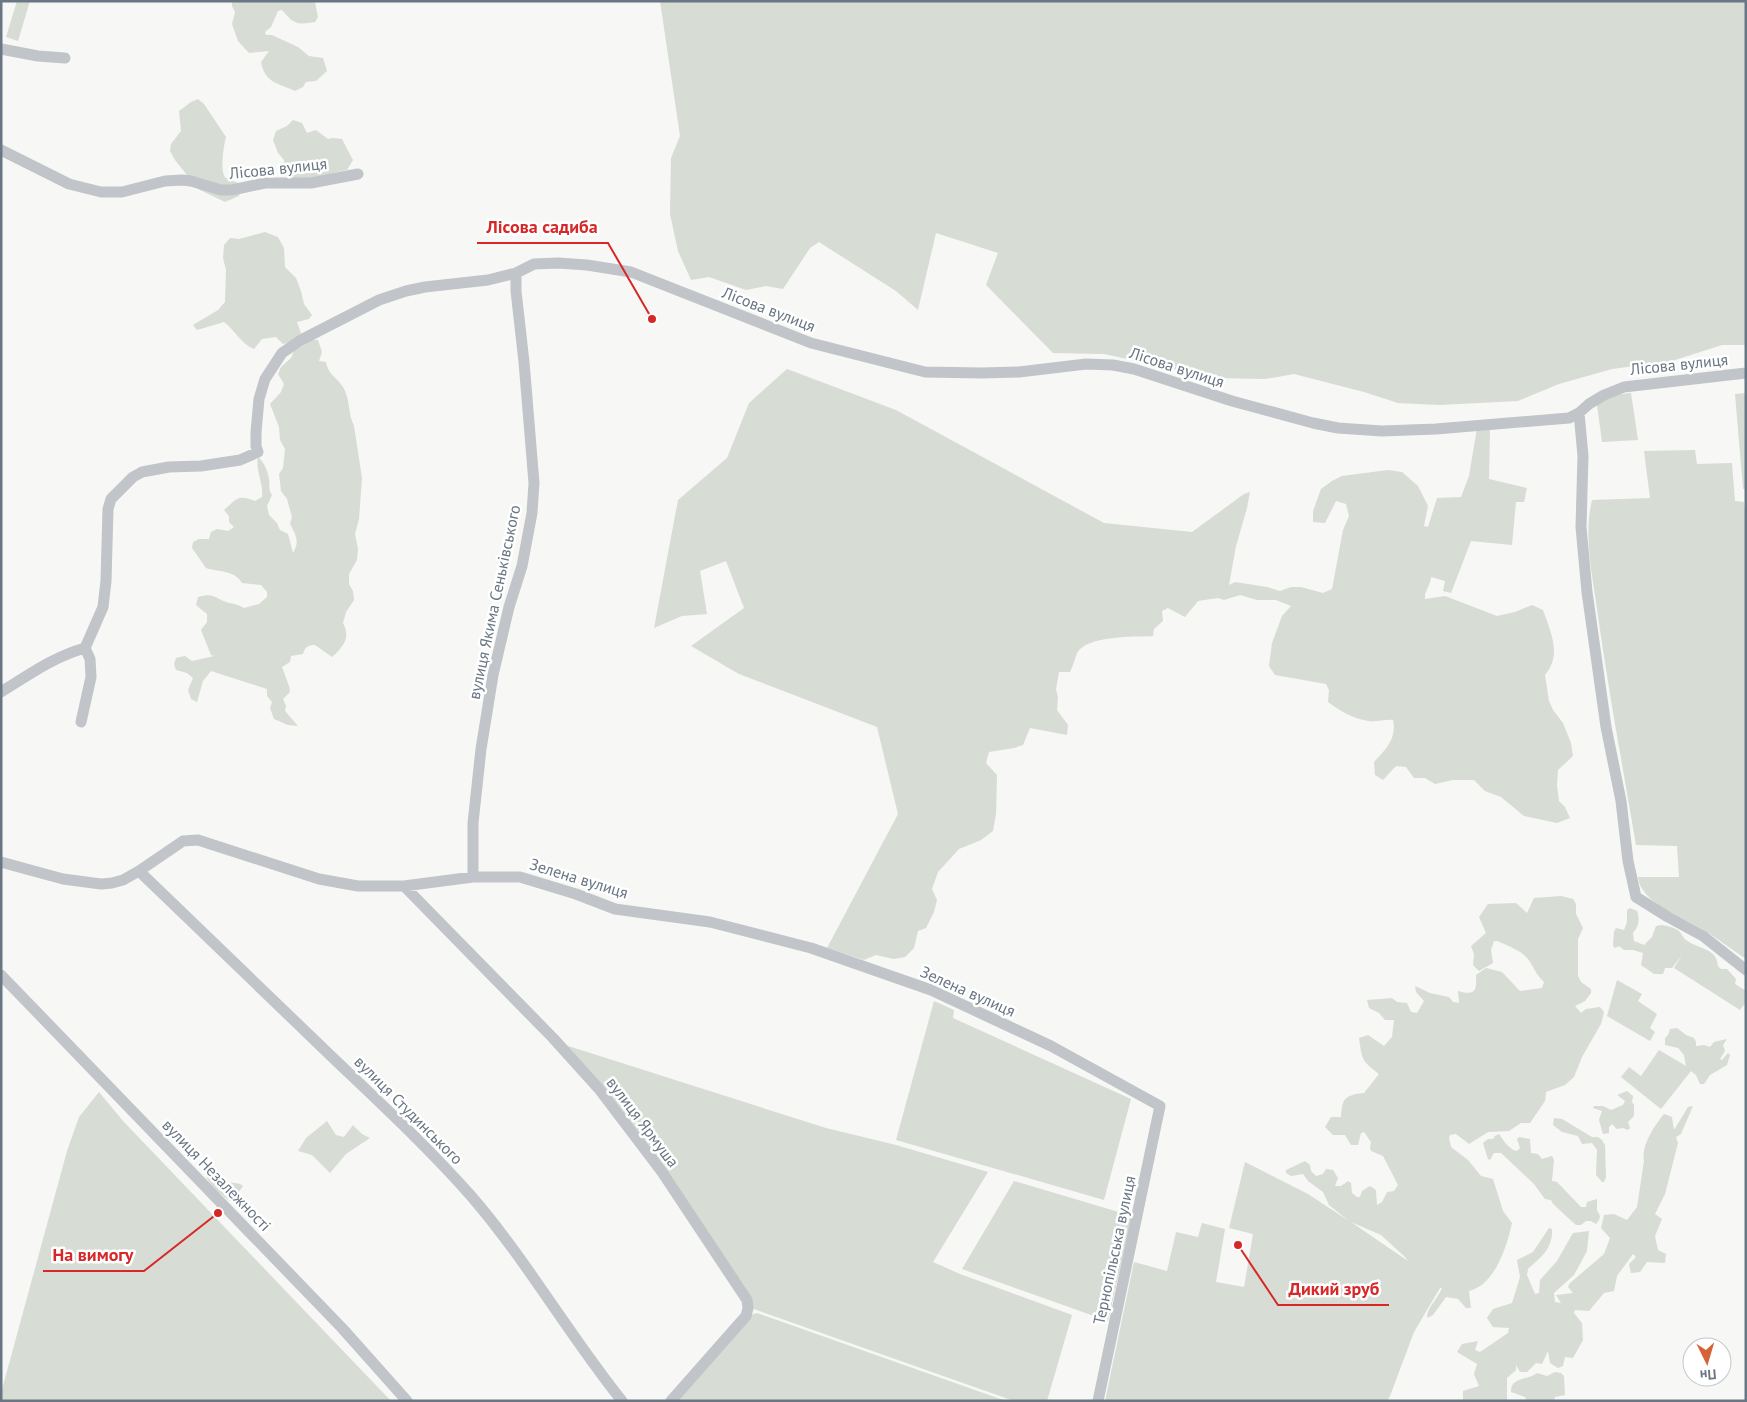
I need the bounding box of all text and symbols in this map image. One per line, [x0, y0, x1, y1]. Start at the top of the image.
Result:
street label: Лісова вулиця [227, 153, 328, 183]
callout: Лісова садиба [477, 210, 608, 243]
text: Лісова садиба [485, 215, 598, 238]
street label: Лісова вулиця [719, 282, 818, 336]
street label: Лісова вулиця [1126, 342, 1227, 392]
street label: Лісова вулиця [1628, 349, 1729, 379]
street label: вулиця Якима Сеньківського [464, 503, 524, 701]
street label: Зелена вулиця [527, 854, 631, 902]
street label: Зелена вулиця [917, 961, 1019, 1021]
street label: вулиця Студинського [351, 1052, 467, 1168]
street label: вулиця Ярмуша [603, 1073, 683, 1171]
street label: вулиця Незалежності [158, 1115, 276, 1235]
street label: Тернопільська вулиця [1088, 1174, 1140, 1326]
callout: На вимогу [43, 1238, 144, 1271]
text: На вимогу [53, 1243, 134, 1266]
callout: Дикий зруб [1278, 1272, 1389, 1305]
text: Дикий зруб [1289, 1277, 1380, 1300]
north arrow [1682, 1337, 1732, 1387]
text: Пн [1699, 1365, 1717, 1385]

